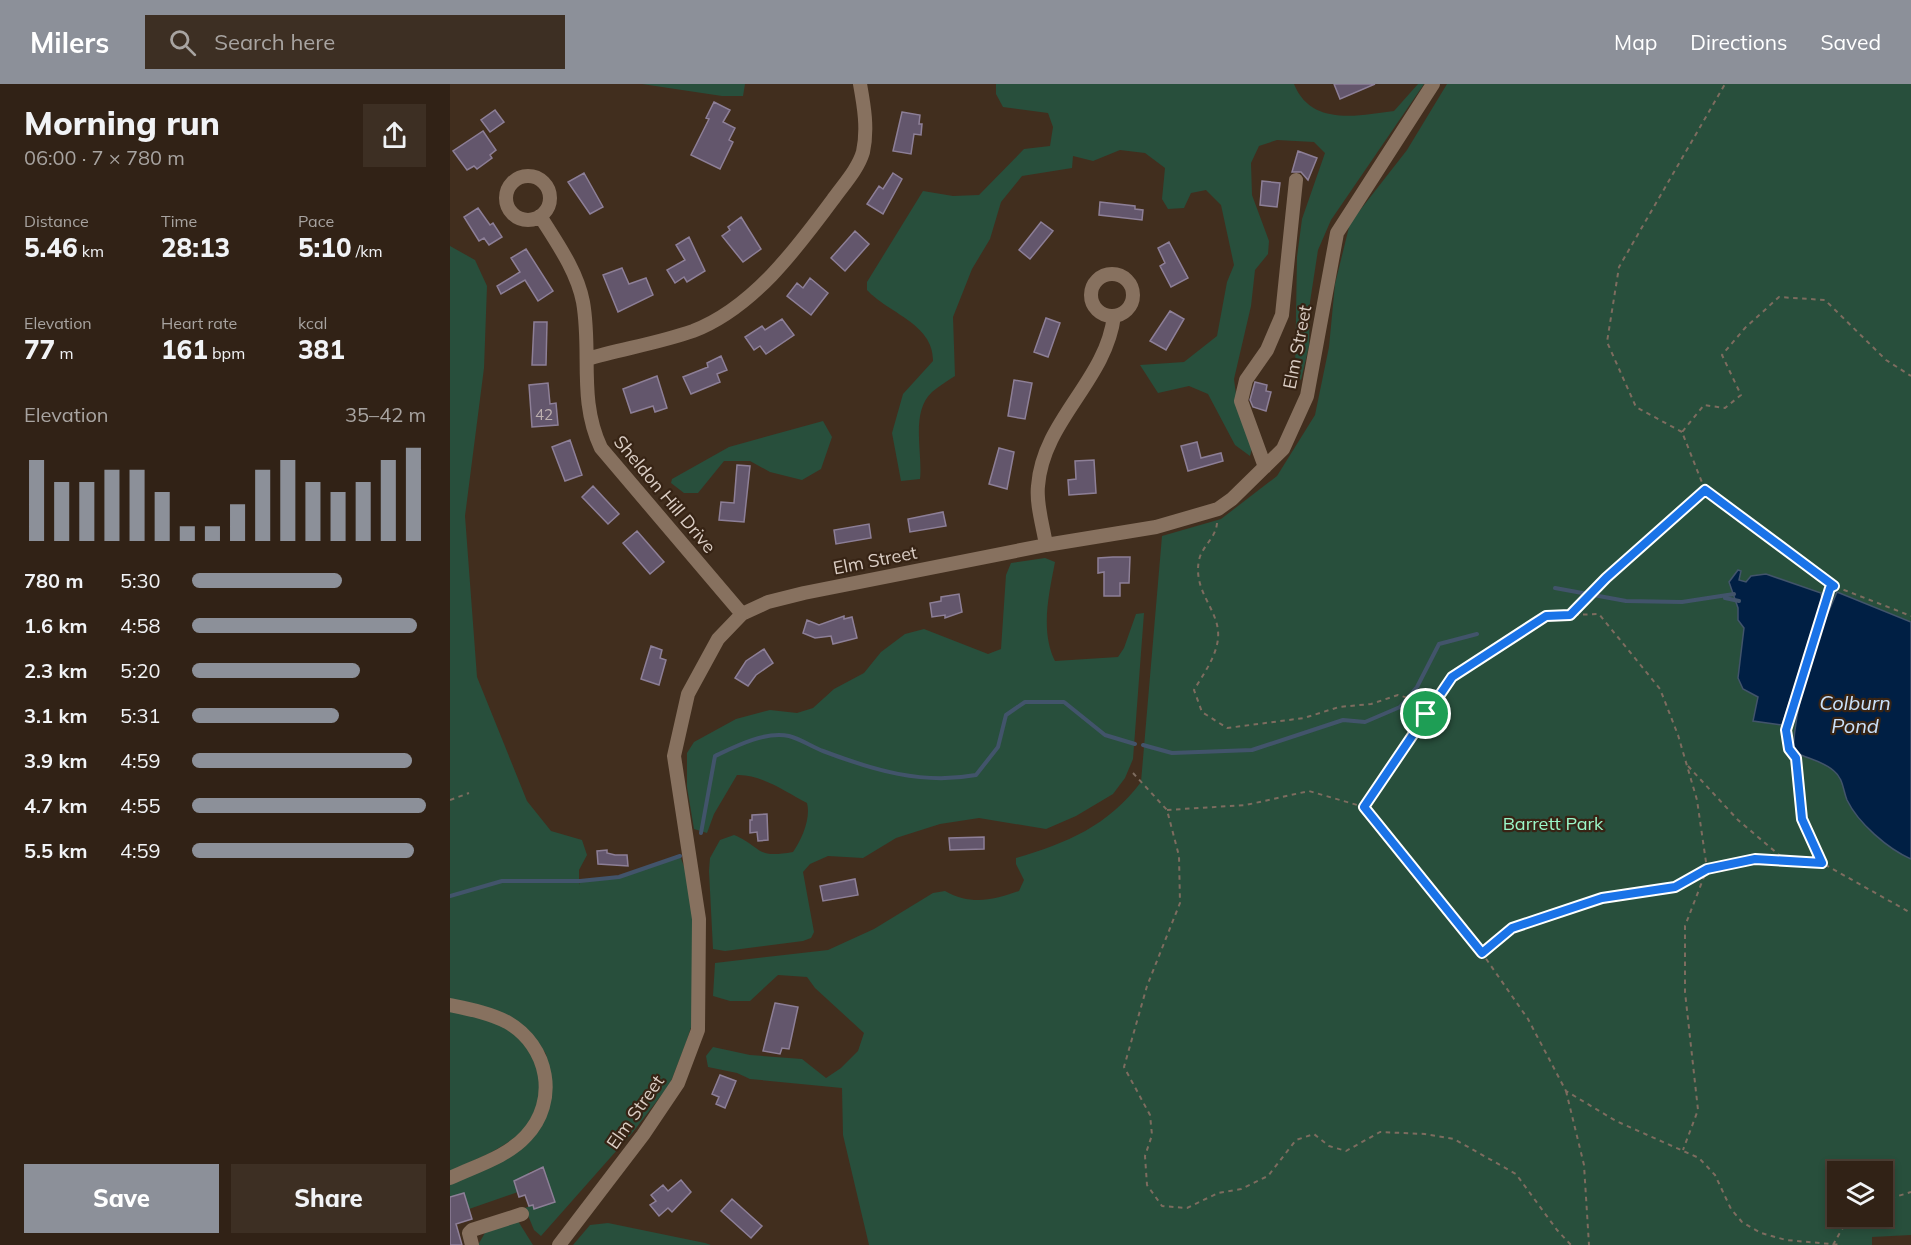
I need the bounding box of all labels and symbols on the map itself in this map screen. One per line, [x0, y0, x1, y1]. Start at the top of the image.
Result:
street label: Elm Street [1278, 303, 1316, 391]
house number: 42 [535, 405, 553, 424]
street label: Sheldon Hill Drive [609, 430, 721, 558]
street label: Elm Street [831, 541, 919, 579]
pin [1400, 688, 1451, 739]
water label: Colburn Pond [1819, 690, 1891, 738]
park label: Barrett Park [1503, 812, 1604, 835]
street label: Elm Street [601, 1071, 669, 1153]

